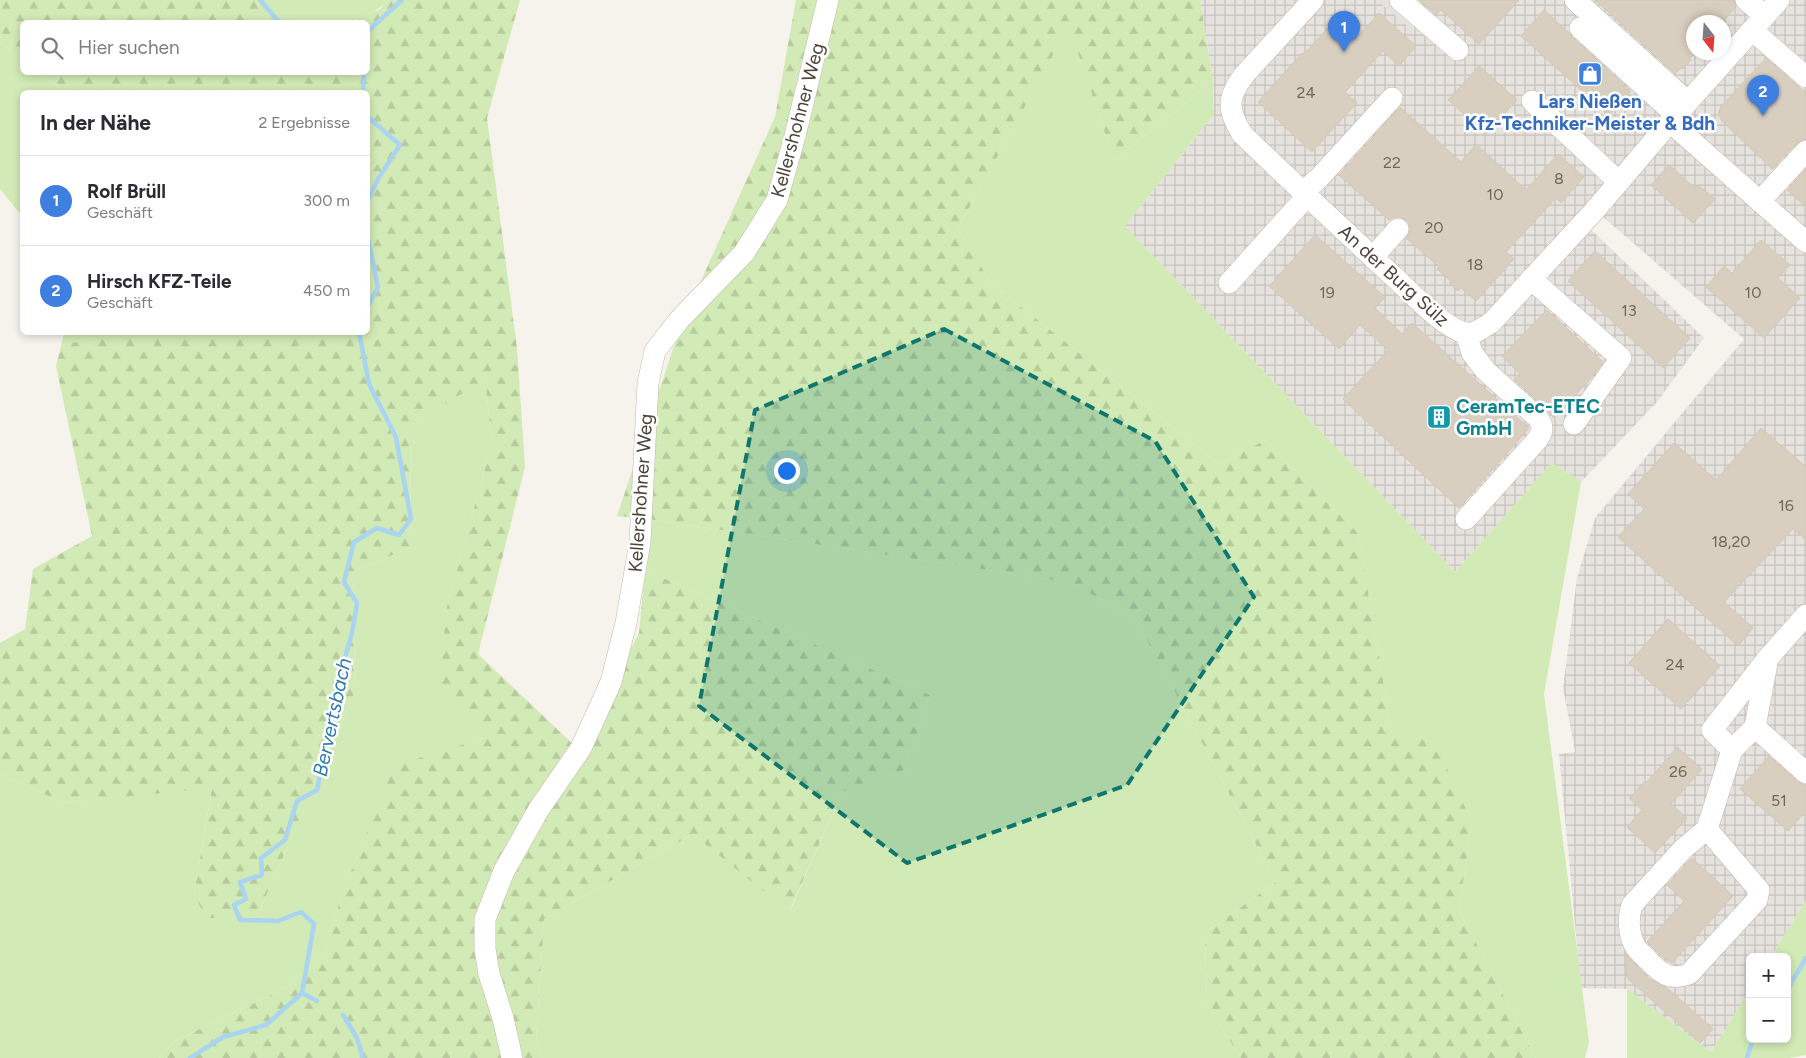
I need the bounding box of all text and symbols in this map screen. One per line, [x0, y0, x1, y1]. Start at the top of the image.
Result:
pin: 1 [1328, 11, 1360, 52]
north arrow [1686, 15, 1731, 60]
search box [20, 20, 370, 75]
icon: search [38, 34, 66, 62]
text: Hier suchen [78, 36, 179, 59]
street label: Kellershohner Weg [766, 40, 829, 200]
shop icon: Lars Nießen Kfz-Techniker-Meister & Bdh [1577, 61, 1603, 87]
pin: 2 [1747, 75, 1779, 116]
house number: 24 [1297, 83, 1315, 102]
place label: Lars Nießen Kfz-Techniker-Meister & Bdh [1465, 90, 1715, 135]
text: In der Nähe [40, 110, 151, 135]
text: 2 Ergebnisse [258, 113, 350, 132]
house number: 22 [1383, 153, 1401, 172]
house number: 8 [1554, 169, 1564, 188]
text: Rolf Brüll [87, 180, 166, 203]
house number: 10 [1487, 185, 1503, 204]
text: 1 [53, 191, 59, 210]
text: 300 m [303, 191, 350, 210]
text: Geschäft [87, 203, 153, 222]
house number: 20 [1424, 218, 1444, 237]
street label: An der Burg Sülz [1334, 220, 1454, 331]
house number: 18 [1467, 255, 1483, 274]
text: Hirsch KFZ-Teile [87, 270, 232, 293]
text: 2 [51, 281, 61, 300]
text: 450 m [303, 281, 350, 300]
house number: 19 [1319, 283, 1335, 302]
house number: 10 [1745, 283, 1761, 302]
text: Geschäft [87, 293, 153, 312]
house number: 13 [1621, 301, 1637, 320]
place label: CeramTec-ETEC GmbH [1456, 395, 1600, 440]
building icon: CeramTec-ETEC GmbH [1426, 404, 1452, 430]
street label: Kellershohner Weg [623, 413, 658, 573]
your location [774, 458, 800, 484]
house number: 16 [1778, 496, 1794, 515]
house number: 18,20 [1711, 532, 1751, 551]
house number: 24 [1666, 655, 1684, 674]
water label: Bervertsbach [308, 656, 356, 778]
house number: 26 [1669, 762, 1687, 781]
house number: 51 [1771, 791, 1787, 810]
map controls [1746, 953, 1791, 1043]
button: + [1746, 953, 1791, 998]
button: − [1746, 998, 1791, 1043]

